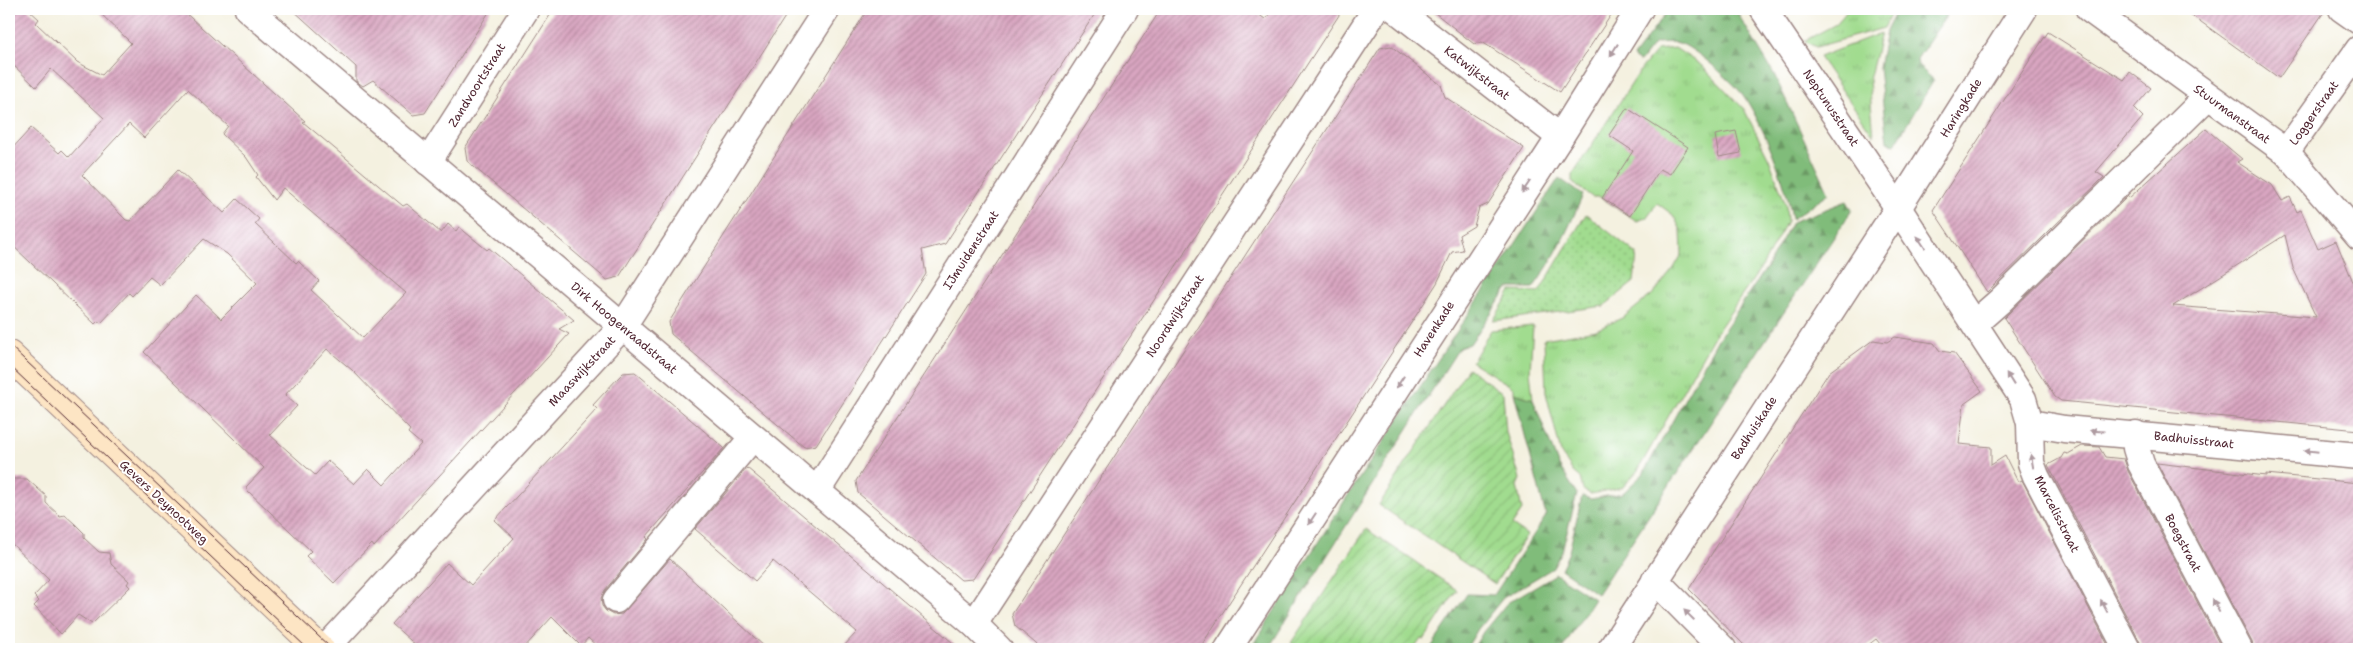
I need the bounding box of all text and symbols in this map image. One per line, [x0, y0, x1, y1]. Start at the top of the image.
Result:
street label: Zandvoortstraat [445, 40, 509, 130]
street label: Katwijkstraat [1441, 42, 1513, 104]
one-way arrow [1609, 43, 1618, 57]
street label: Neptunusstraat [1799, 66, 1863, 150]
street label: Haringkade [1936, 75, 1986, 141]
street label: Loggerstraat [2286, 77, 2342, 149]
street label: Stuurmanstraat [2190, 81, 2274, 147]
one-way arrow [1521, 180, 1531, 194]
street label: IJmuidenstraat [939, 207, 1003, 293]
one-way arrow [1917, 236, 1926, 249]
street label: Noordwijkstraat [1142, 272, 1208, 360]
street label: Dirk Hoogenraadstraat [567, 279, 681, 377]
street label: Havenkade [1410, 298, 1458, 360]
street label: Maaswijkstraat [545, 332, 619, 410]
one-way arrow [2005, 372, 2015, 385]
one-way arrow [1396, 376, 1405, 389]
street label: Badhuiskade [1727, 393, 1781, 463]
one-way arrow [2088, 427, 2104, 435]
street label: Badhuisstraat [2153, 428, 2235, 452]
one-way arrow [2302, 447, 2318, 455]
one-way arrow [2028, 453, 2036, 469]
street label: Gevers Deynootweg [116, 457, 212, 547]
street label: Marcelisstraat [2031, 473, 2083, 555]
street label: Boegstraat [2161, 511, 2205, 575]
one-way arrow [1308, 512, 1317, 526]
one-way arrow [2100, 599, 2108, 613]
one-way arrow [2212, 599, 2220, 613]
one-way arrow [1683, 609, 1695, 621]

